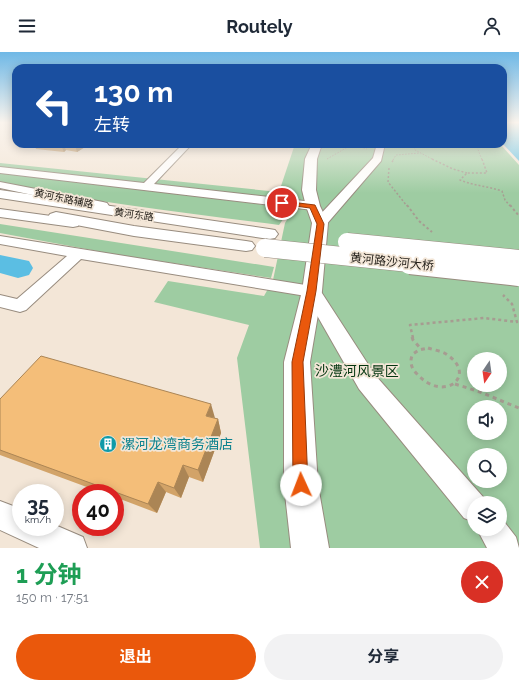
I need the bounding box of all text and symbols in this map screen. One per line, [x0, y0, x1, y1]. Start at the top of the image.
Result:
icon: menu [16, 15, 38, 37]
icon: person [481, 15, 503, 37]
text: Routely [226, 16, 293, 37]
text: 130 m [94, 76, 173, 109]
icon: left [28, 80, 80, 132]
text: 左转 [94, 114, 130, 135]
pin [265, 186, 299, 220]
street label: 黄河东路辅路 [33, 187, 94, 210]
icon: arrive [271, 192, 293, 214]
street label: 黄河东路 [113, 206, 155, 223]
street label: 黄河路沙河大桥 [349, 251, 435, 273]
north arrow [467, 352, 507, 392]
map controls [467, 352, 507, 536]
park label: 沙澧河风景区 [315, 363, 399, 379]
button: sound [467, 400, 507, 440]
building icon: 漯河龙湾商务酒店 [98, 434, 118, 454]
place label: 漯河龙湾商务酒店 [121, 436, 233, 452]
button: search [467, 448, 507, 488]
position arrow [280, 464, 322, 506]
speed limit sign: 40 [72, 484, 124, 536]
text: 35 [27, 493, 49, 517]
button: layers [467, 496, 507, 536]
text: km/h [25, 514, 51, 525]
text: 1 分钟 [16, 560, 82, 589]
button: close [461, 561, 503, 603]
text: 150 m · 17:51 [16, 590, 89, 605]
button: 退出 [16, 634, 256, 680]
button: 分享 [264, 634, 503, 680]

